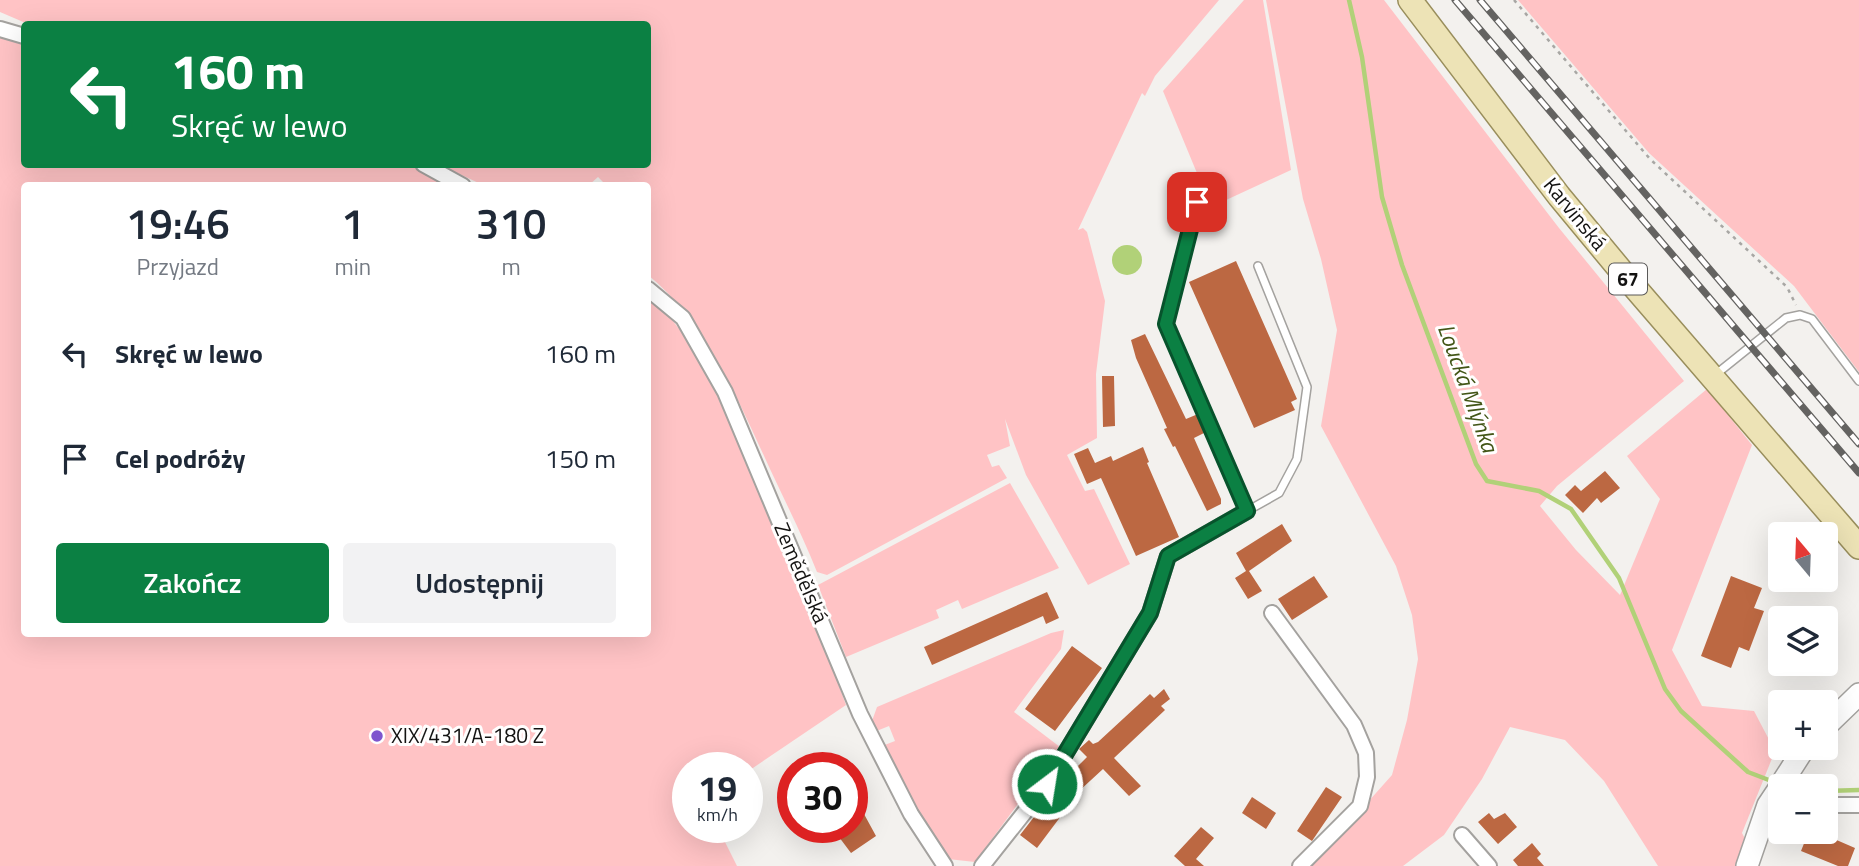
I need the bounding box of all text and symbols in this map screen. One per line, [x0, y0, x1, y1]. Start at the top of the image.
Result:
text: 160 m [171, 33, 305, 108]
icon: left [56, 49, 147, 140]
text: Skręć w lewo [171, 101, 348, 149]
street label: Karvinská [1536, 170, 1616, 257]
pin [1167, 172, 1227, 232]
icon: arrive [1178, 183, 1216, 221]
text: 19:46 [126, 191, 230, 255]
text: 1 [341, 191, 365, 255]
text: 310 [476, 191, 546, 255]
text: Przyjazd [137, 249, 219, 284]
text: min [334, 249, 371, 284]
text: m [501, 249, 521, 284]
road number: 67 [1609, 264, 1647, 294]
water label: Loucká Mlýnka [1429, 319, 1508, 458]
text: Skręć w lewo [115, 334, 263, 373]
text: 160 m [545, 334, 616, 373]
icon: left [56, 335, 94, 373]
text: Cel podróży [115, 439, 245, 478]
text: 150 m [545, 439, 616, 478]
icon: arrive [56, 440, 94, 478]
street label: Zemědělská [766, 517, 838, 628]
north arrow [1768, 522, 1838, 592]
map controls [1768, 522, 1838, 844]
button: Zakończ [56, 543, 329, 623]
button: Udostępnij [343, 543, 616, 623]
button: layers [1768, 606, 1838, 676]
button: + [1768, 690, 1838, 760]
place label: XIX/431/A-180 Z [391, 719, 544, 751]
marker: XIX/431/A-180 Z [369, 728, 385, 744]
position arrow [1010, 747, 1084, 821]
speed limit sign: 30 [777, 752, 868, 843]
text: 19 [698, 761, 737, 815]
button: − [1768, 774, 1838, 844]
text: km/h [697, 801, 738, 828]

